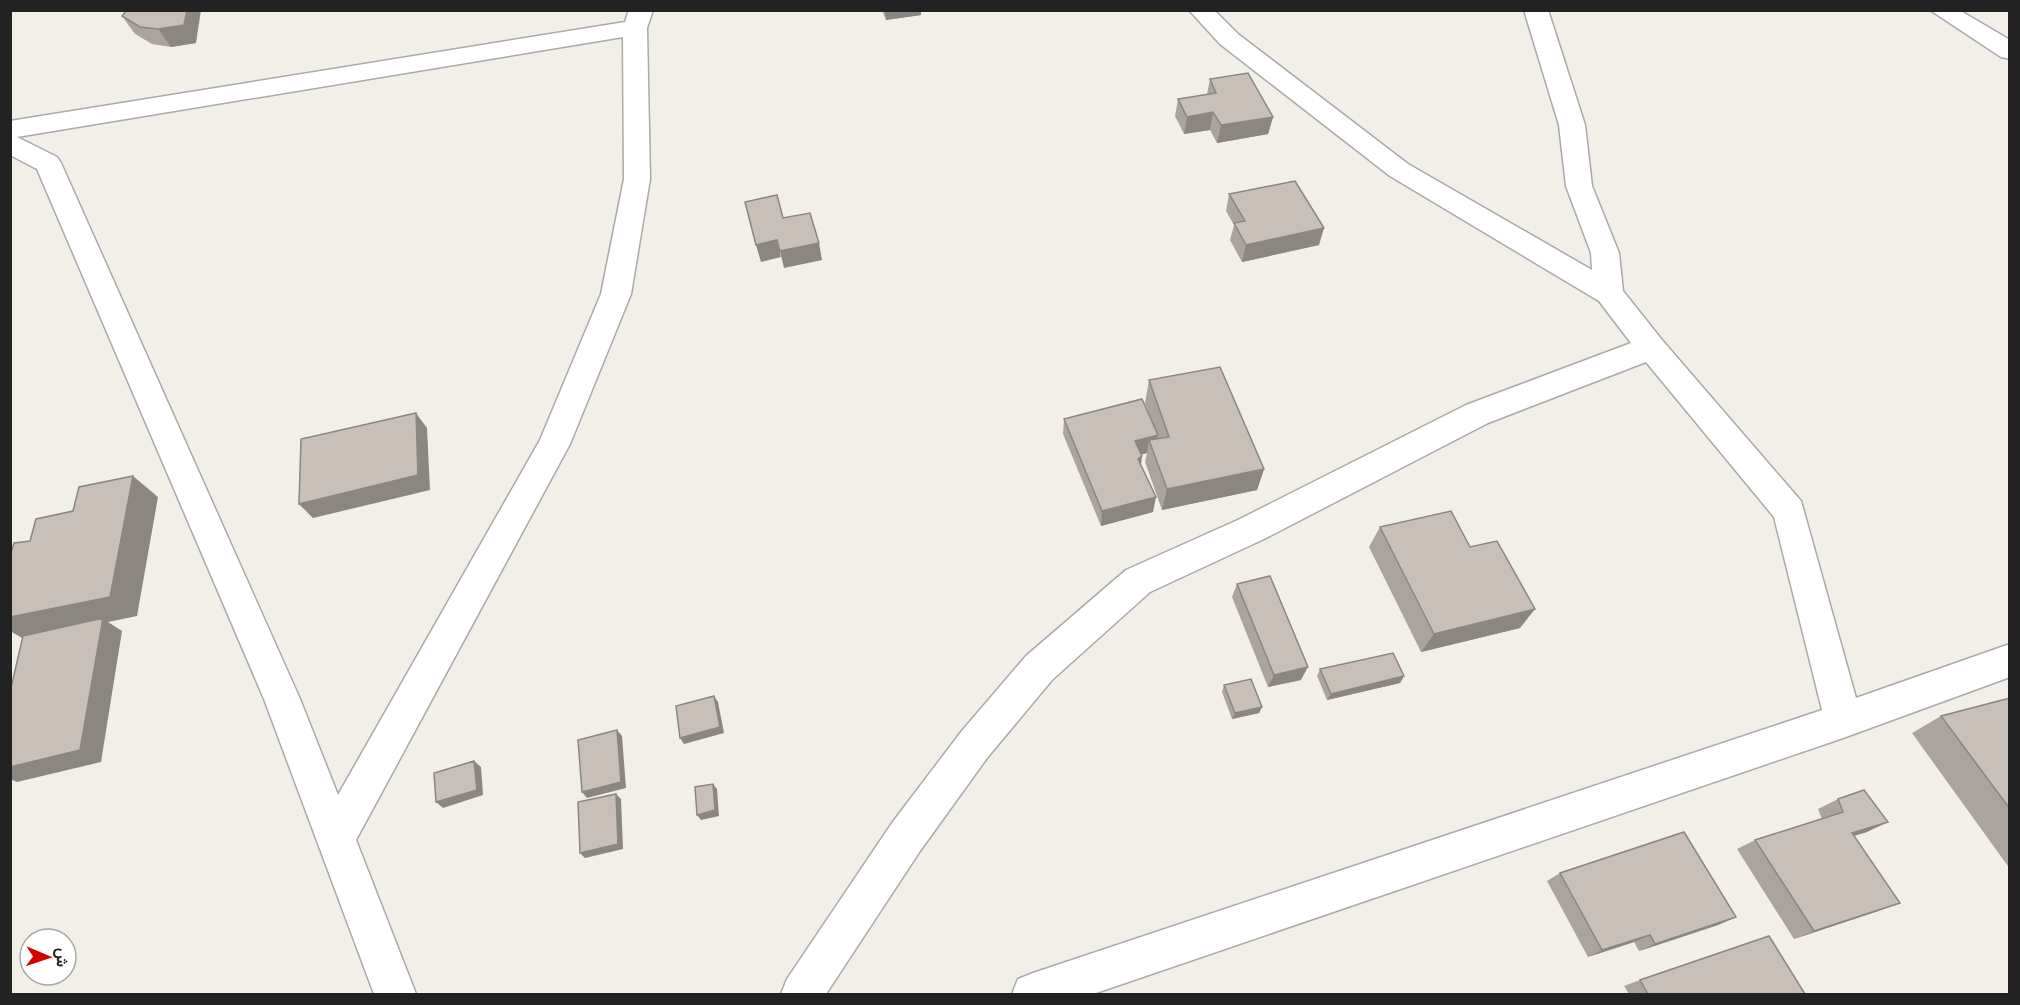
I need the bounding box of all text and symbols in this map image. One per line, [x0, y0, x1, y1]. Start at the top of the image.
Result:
north arrow [18, 927, 78, 987]
text: ش [52, 948, 74, 968]

